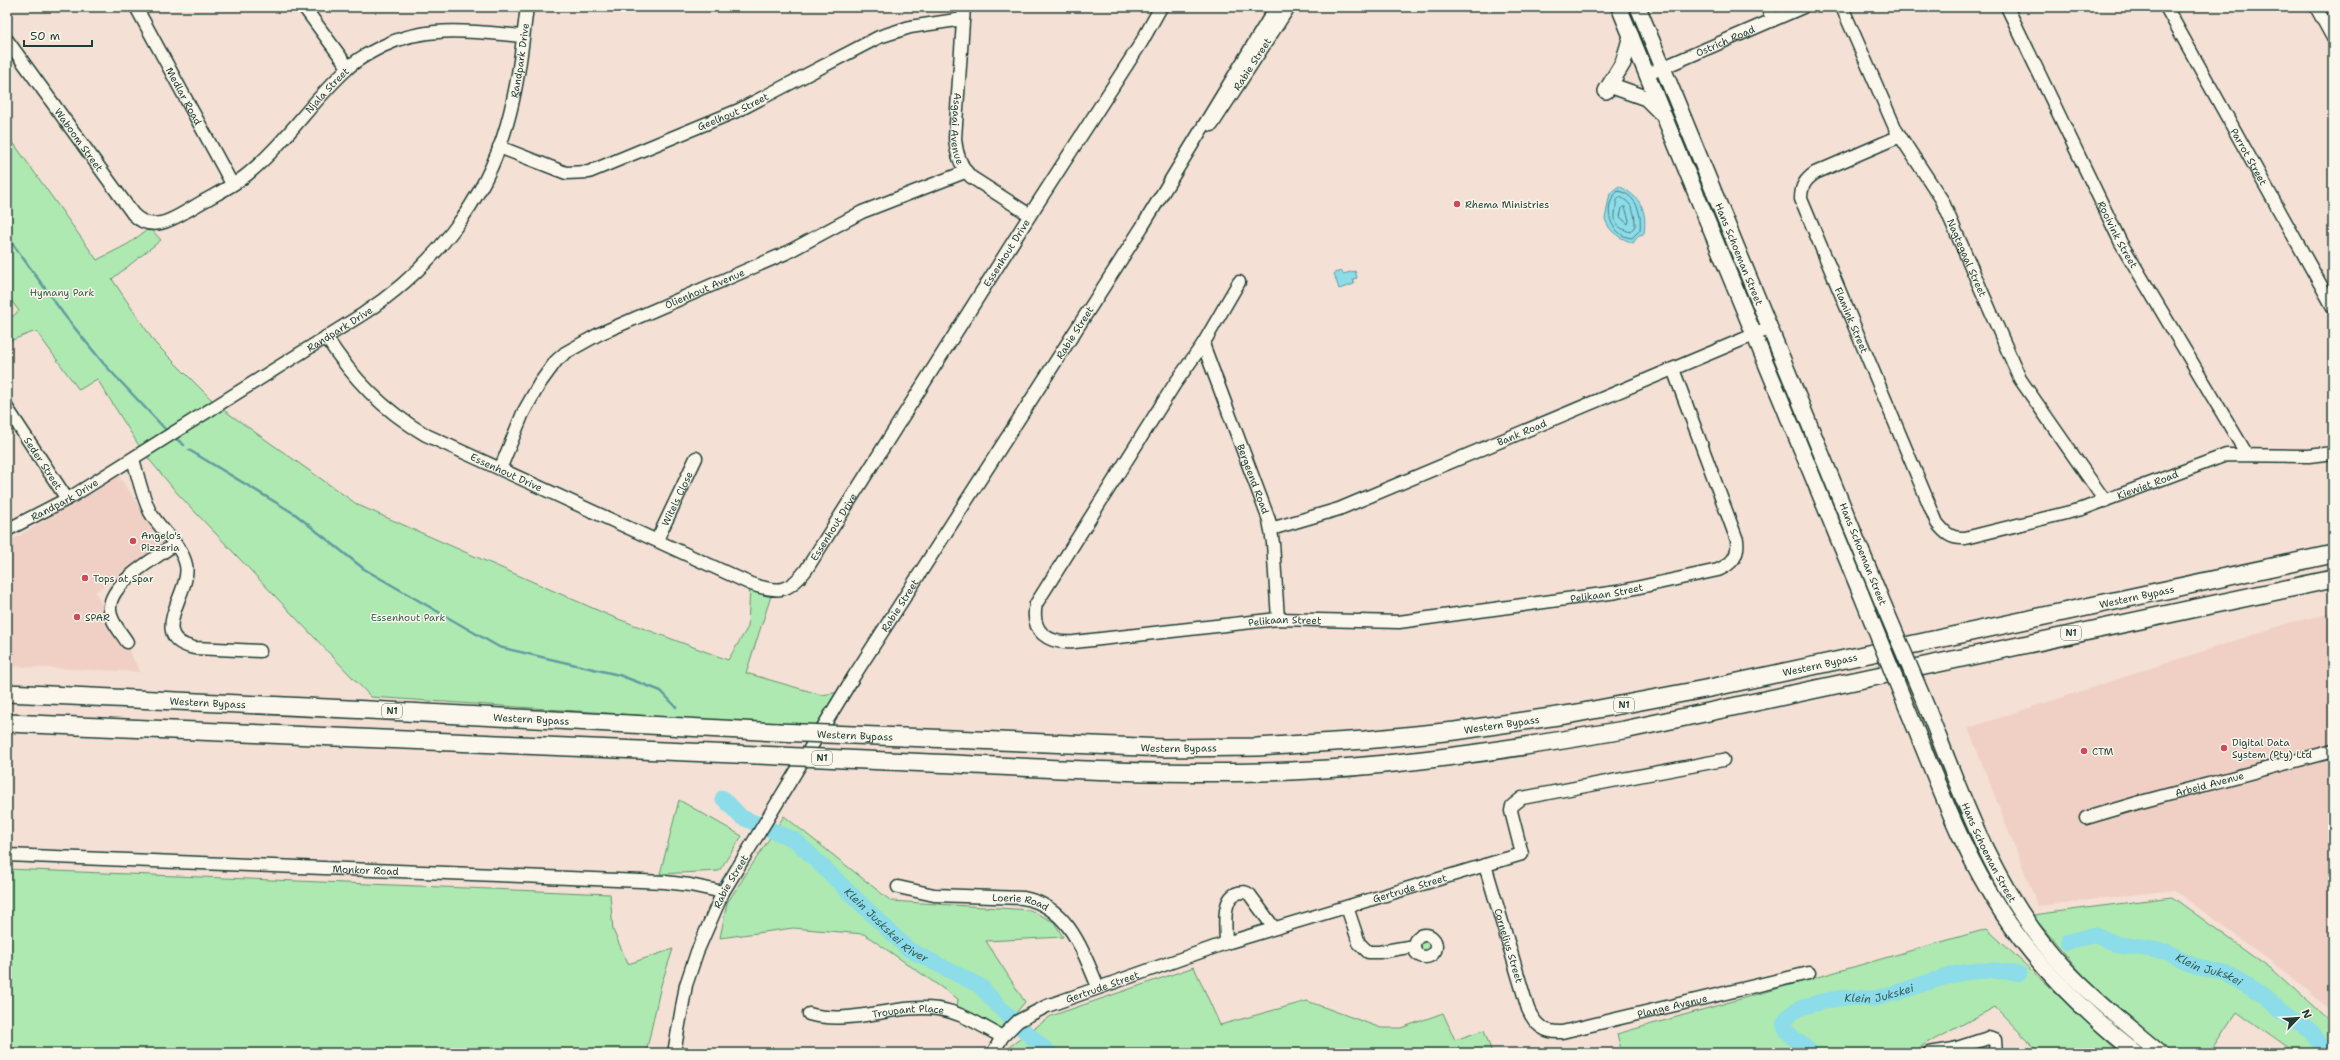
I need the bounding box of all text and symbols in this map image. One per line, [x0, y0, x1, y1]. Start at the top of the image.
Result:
scale bar [24, 22, 92, 48]
street label: Randpark Drive [507, 22, 531, 99]
street label: Ostrich Road [1694, 22, 1757, 59]
text: 50 m [30, 28, 60, 44]
street label: Rabie Street [1230, 35, 1274, 93]
street label: Njala Street [302, 64, 351, 116]
street label: Medlar Road [163, 65, 205, 127]
street label: Geelhout Street [695, 89, 771, 133]
street label: Asgaai Avenue [948, 92, 967, 167]
street label: Waboom Street [52, 105, 106, 174]
street label: Parrot Street [2228, 126, 2270, 187]
place label: Rhema Ministries [1465, 198, 1549, 211]
marker: Rhema Ministries [1452, 199, 1462, 209]
street label: Rooivink Street [2095, 199, 2141, 270]
street label: Hans Schoeman Street [1713, 201, 1766, 307]
street label: Essenhout Drive [980, 216, 1033, 289]
street label: Nagtegaal Street [1944, 217, 1990, 299]
street label: Olienhout Avenue [663, 265, 747, 311]
street label: Flamink Street [1832, 285, 1871, 355]
park label: Hymany Park [30, 286, 94, 299]
street label: Randpark Drive [304, 303, 375, 354]
street label: Rabie Street [1053, 304, 1096, 361]
street label: Bank Road [1495, 416, 1549, 448]
street label: Seder Street [21, 434, 65, 492]
street label: Bergeend Road [1235, 442, 1273, 516]
street label: Essenhout Drive [469, 450, 545, 494]
street label: Kiewiet Road [2115, 467, 2180, 502]
street label: Witels Close [658, 469, 695, 528]
street label: Randpark Drive [28, 475, 101, 523]
street label: Essenhout Drive [807, 490, 860, 563]
street label: Hans Schoeman Street [1836, 501, 1890, 607]
place label: Angelo's Pizzeria [141, 529, 181, 554]
marker: Angelo's Pizzeria [128, 536, 138, 546]
place label: Tops at Spar [93, 572, 154, 585]
marker: Tops at Spar [80, 573, 90, 583]
street label: Rabie Street [878, 576, 921, 634]
street label: Pelikaan Street [1569, 580, 1644, 605]
street label: Western Bypass [2098, 582, 2175, 611]
place label: SPAR [85, 611, 110, 624]
park label: Essenhout Park [371, 611, 445, 624]
marker: SPAR [72, 612, 82, 622]
street label: Pelikaan Street [1247, 612, 1322, 629]
road number: N1 [2061, 626, 2081, 640]
street label: Western Bypass [1781, 650, 1859, 679]
street label: Western Bypass [169, 694, 246, 711]
road number: N1 [1614, 698, 1634, 712]
road number: N1 [382, 704, 402, 718]
street label: Western Bypass [493, 710, 570, 727]
street label: Western Bypass [1463, 712, 1540, 736]
street label: Western Bypass [817, 727, 893, 743]
place label: Digital Data System (Pty) Ltd [2232, 736, 2312, 761]
street label: Western Bypass [1140, 741, 1217, 755]
marker: Digital Data System (Pty) Ltd [2219, 743, 2229, 753]
place label: CTM [2092, 745, 2114, 758]
marker: CTM [2079, 746, 2089, 756]
road number: N1 [812, 751, 832, 765]
street label: Arbeid Avenue [2173, 768, 2246, 799]
street label: Hans Schoeman Street [1959, 801, 2019, 904]
street label: Rabie Street [710, 852, 751, 910]
street label: Monkor Road [332, 862, 400, 878]
street label: Gertrude Street [1371, 871, 1448, 905]
water label: Klein Juskskei River [841, 884, 932, 966]
street label: Loerie Road [992, 890, 1052, 914]
street label: Cornelius Street [1492, 907, 1526, 984]
water label: Klein Jukskei [2173, 950, 2246, 989]
street label: Gertrude Street [1064, 968, 1140, 1005]
water label: Klein Jukskei [1844, 980, 1916, 1006]
street label: Plange Avenue [1636, 991, 1709, 1020]
north arrow [2278, 998, 2318, 1038]
street label: Troupant Place [871, 1001, 946, 1020]
text: N [2298, 1007, 2315, 1021]

